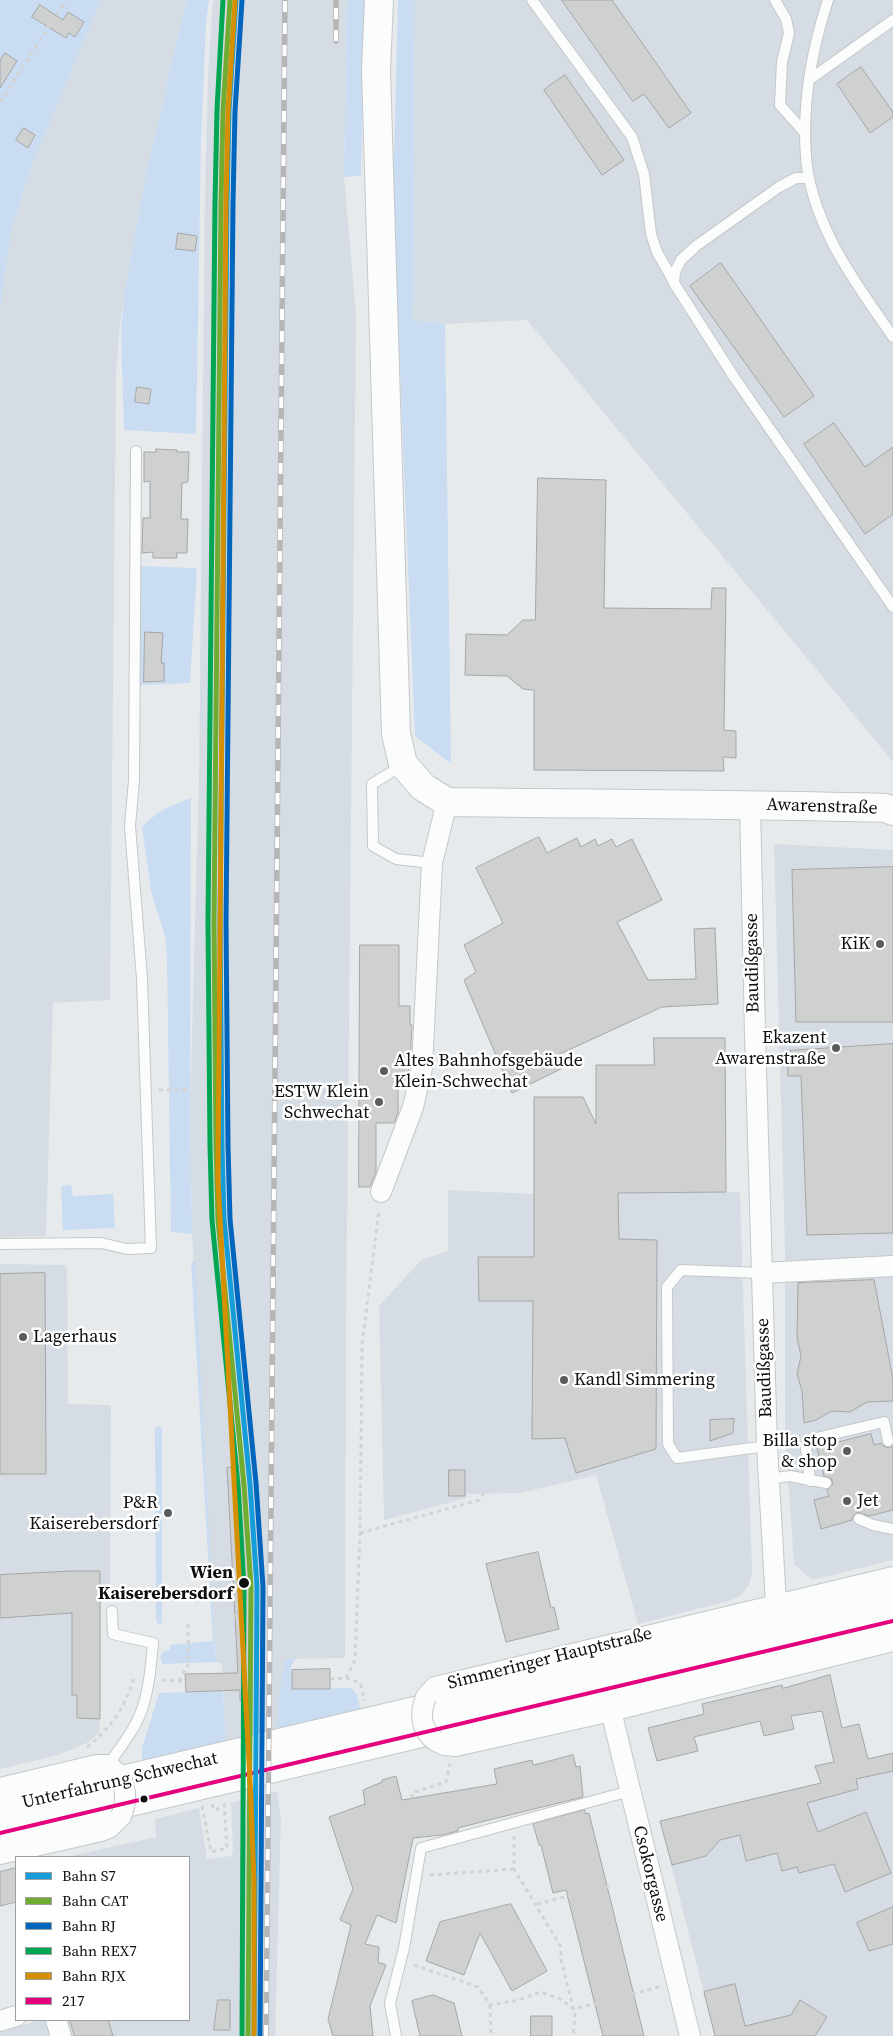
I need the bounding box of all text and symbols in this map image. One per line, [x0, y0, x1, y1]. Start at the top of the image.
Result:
street label: Awarenstraße [766, 794, 878, 820]
street label: Baudißgasse [741, 913, 765, 1013]
place label: KiK [841, 933, 870, 955]
marker: KiK [874, 938, 886, 950]
place label: Ekazent Awarenstraße [715, 1027, 826, 1070]
marker: Ekazent Awarenstraße [830, 1042, 842, 1054]
place label: Altes Bahnhofsgebäude Klein-Schwechat [394, 1050, 583, 1092]
marker: Altes Bahnhofsgebäude Klein-Schwechat [378, 1065, 390, 1077]
place label: ESTW Klein Schwechat [274, 1081, 369, 1124]
marker: ESTW Klein Schwechat [373, 1096, 385, 1108]
street label: Baudißgasse [752, 1318, 778, 1418]
place label: Lagerhaus [33, 1326, 117, 1348]
marker: Lagerhaus [17, 1331, 29, 1343]
place label: Kandl Simmering [574, 1369, 715, 1391]
marker: Kandl Simmering [558, 1374, 570, 1386]
place label: Billa stop & shop [763, 1430, 837, 1472]
marker: Billa stop & shop [841, 1445, 853, 1457]
place label: Jet [857, 1490, 878, 1512]
place label: P&R Kaiserebersdorf [29, 1492, 158, 1535]
marker: Jet [841, 1495, 853, 1507]
marker: P&R Kaiserebersdorf [162, 1507, 174, 1519]
place label: Wien Kaiserebersdorf [98, 1562, 233, 1605]
marker: Wien Kaiserebersdorf [237, 1576, 251, 1590]
street label: Simmeringer Hauptstraße [446, 1623, 654, 1695]
street label: Unterfahrung Schwechat [20, 1748, 220, 1814]
unlabelled marker [139, 1794, 149, 1804]
street label: Csokorgasse [628, 1824, 672, 1924]
legend [15, 1856, 190, 2021]
text: Bahn S7 [62, 1865, 116, 1886]
text: Bahn CAT [62, 1890, 128, 1911]
text: Bahn RJ [62, 1915, 116, 1936]
text: Bahn REX7 [62, 1940, 137, 1961]
text: Bahn RJX [62, 1965, 126, 1986]
text: 217 [62, 1990, 85, 2011]

